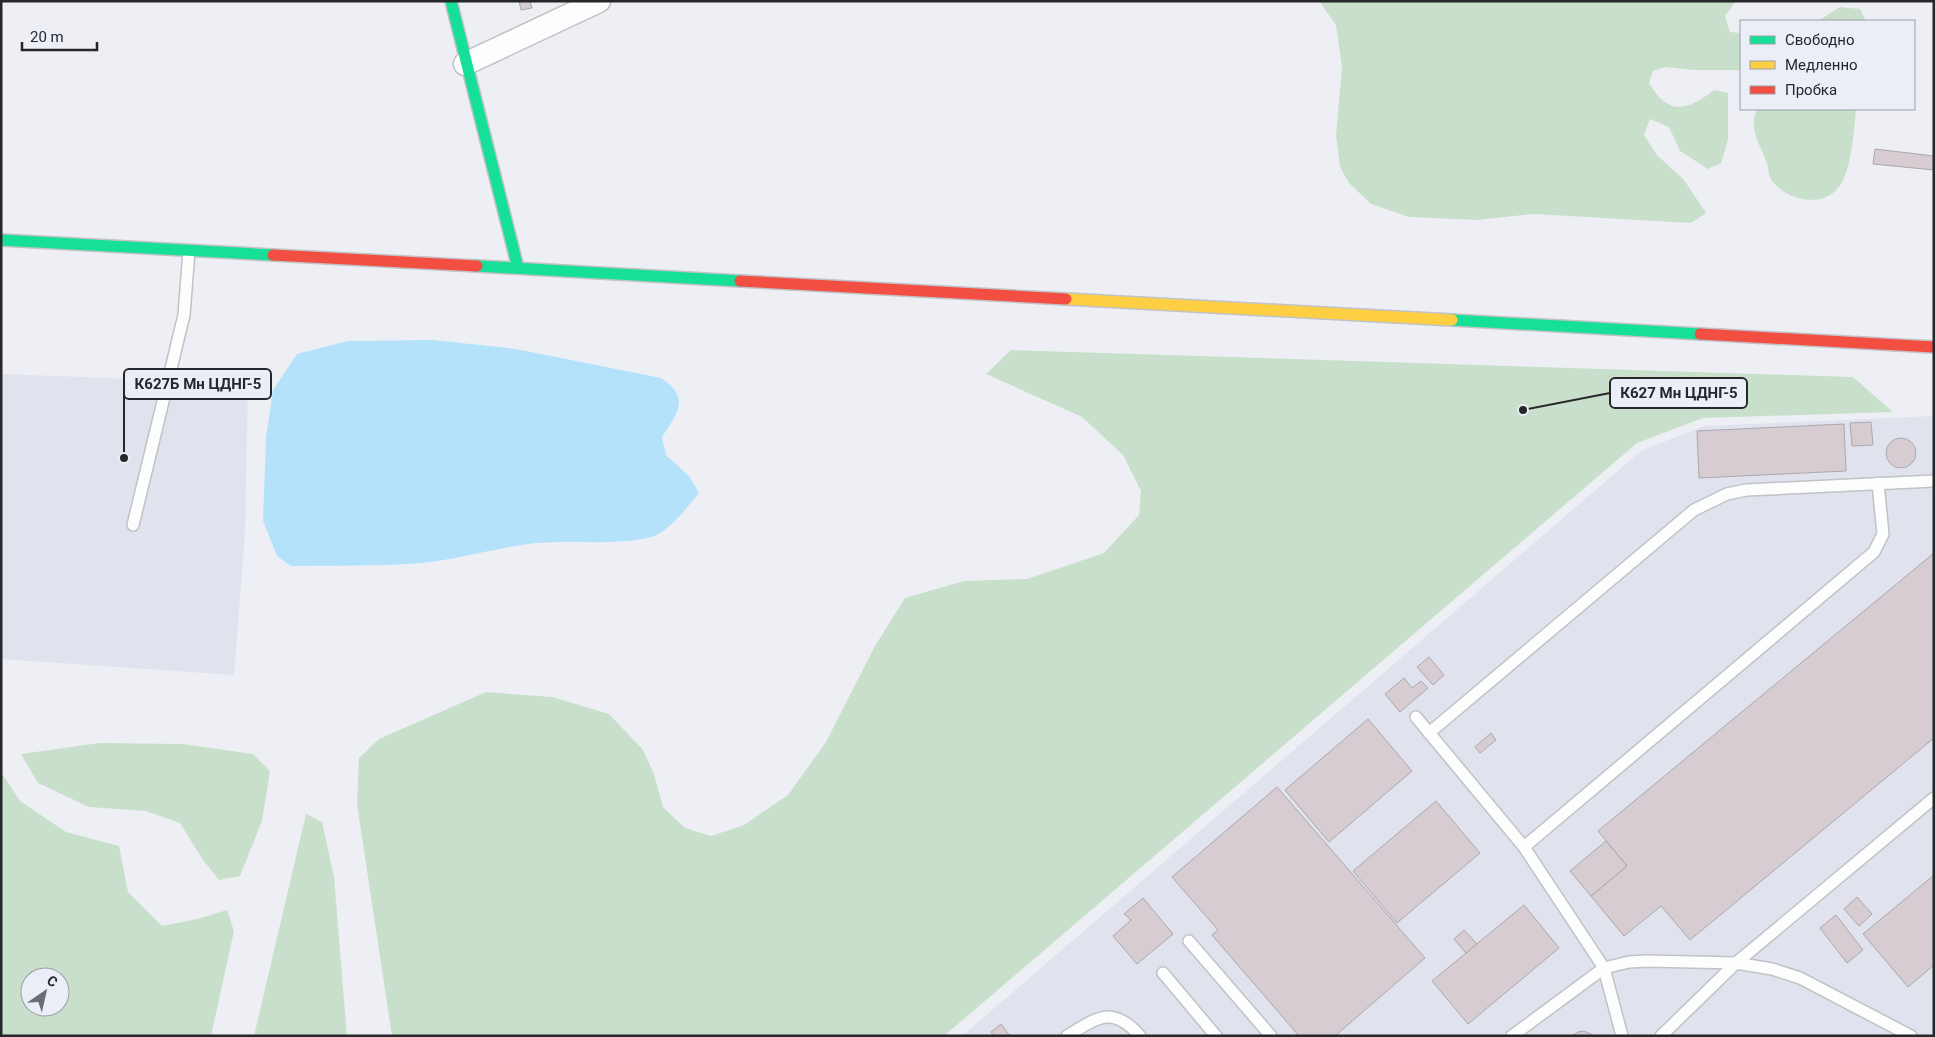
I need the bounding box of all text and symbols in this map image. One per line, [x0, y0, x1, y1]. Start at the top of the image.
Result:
scale bar [22, 20, 98, 52]
legend [1740, 20, 1915, 110]
text: 20 m [30, 28, 64, 46]
text: Свободно [1785, 31, 1854, 49]
text: Медленно [1785, 56, 1858, 74]
text: Пробка [1785, 81, 1837, 99]
callout: К627Б Мн ЦДНГ-5 [124, 369, 271, 399]
text: К627Б Мн ЦДНГ-5 [135, 375, 261, 393]
callout: К627 Мн ЦДНГ-5 [1610, 378, 1747, 408]
text: К627 Мн ЦДНГ-5 [1620, 384, 1738, 402]
north arrow [20, 967, 70, 1017]
text: С [44, 972, 61, 990]

